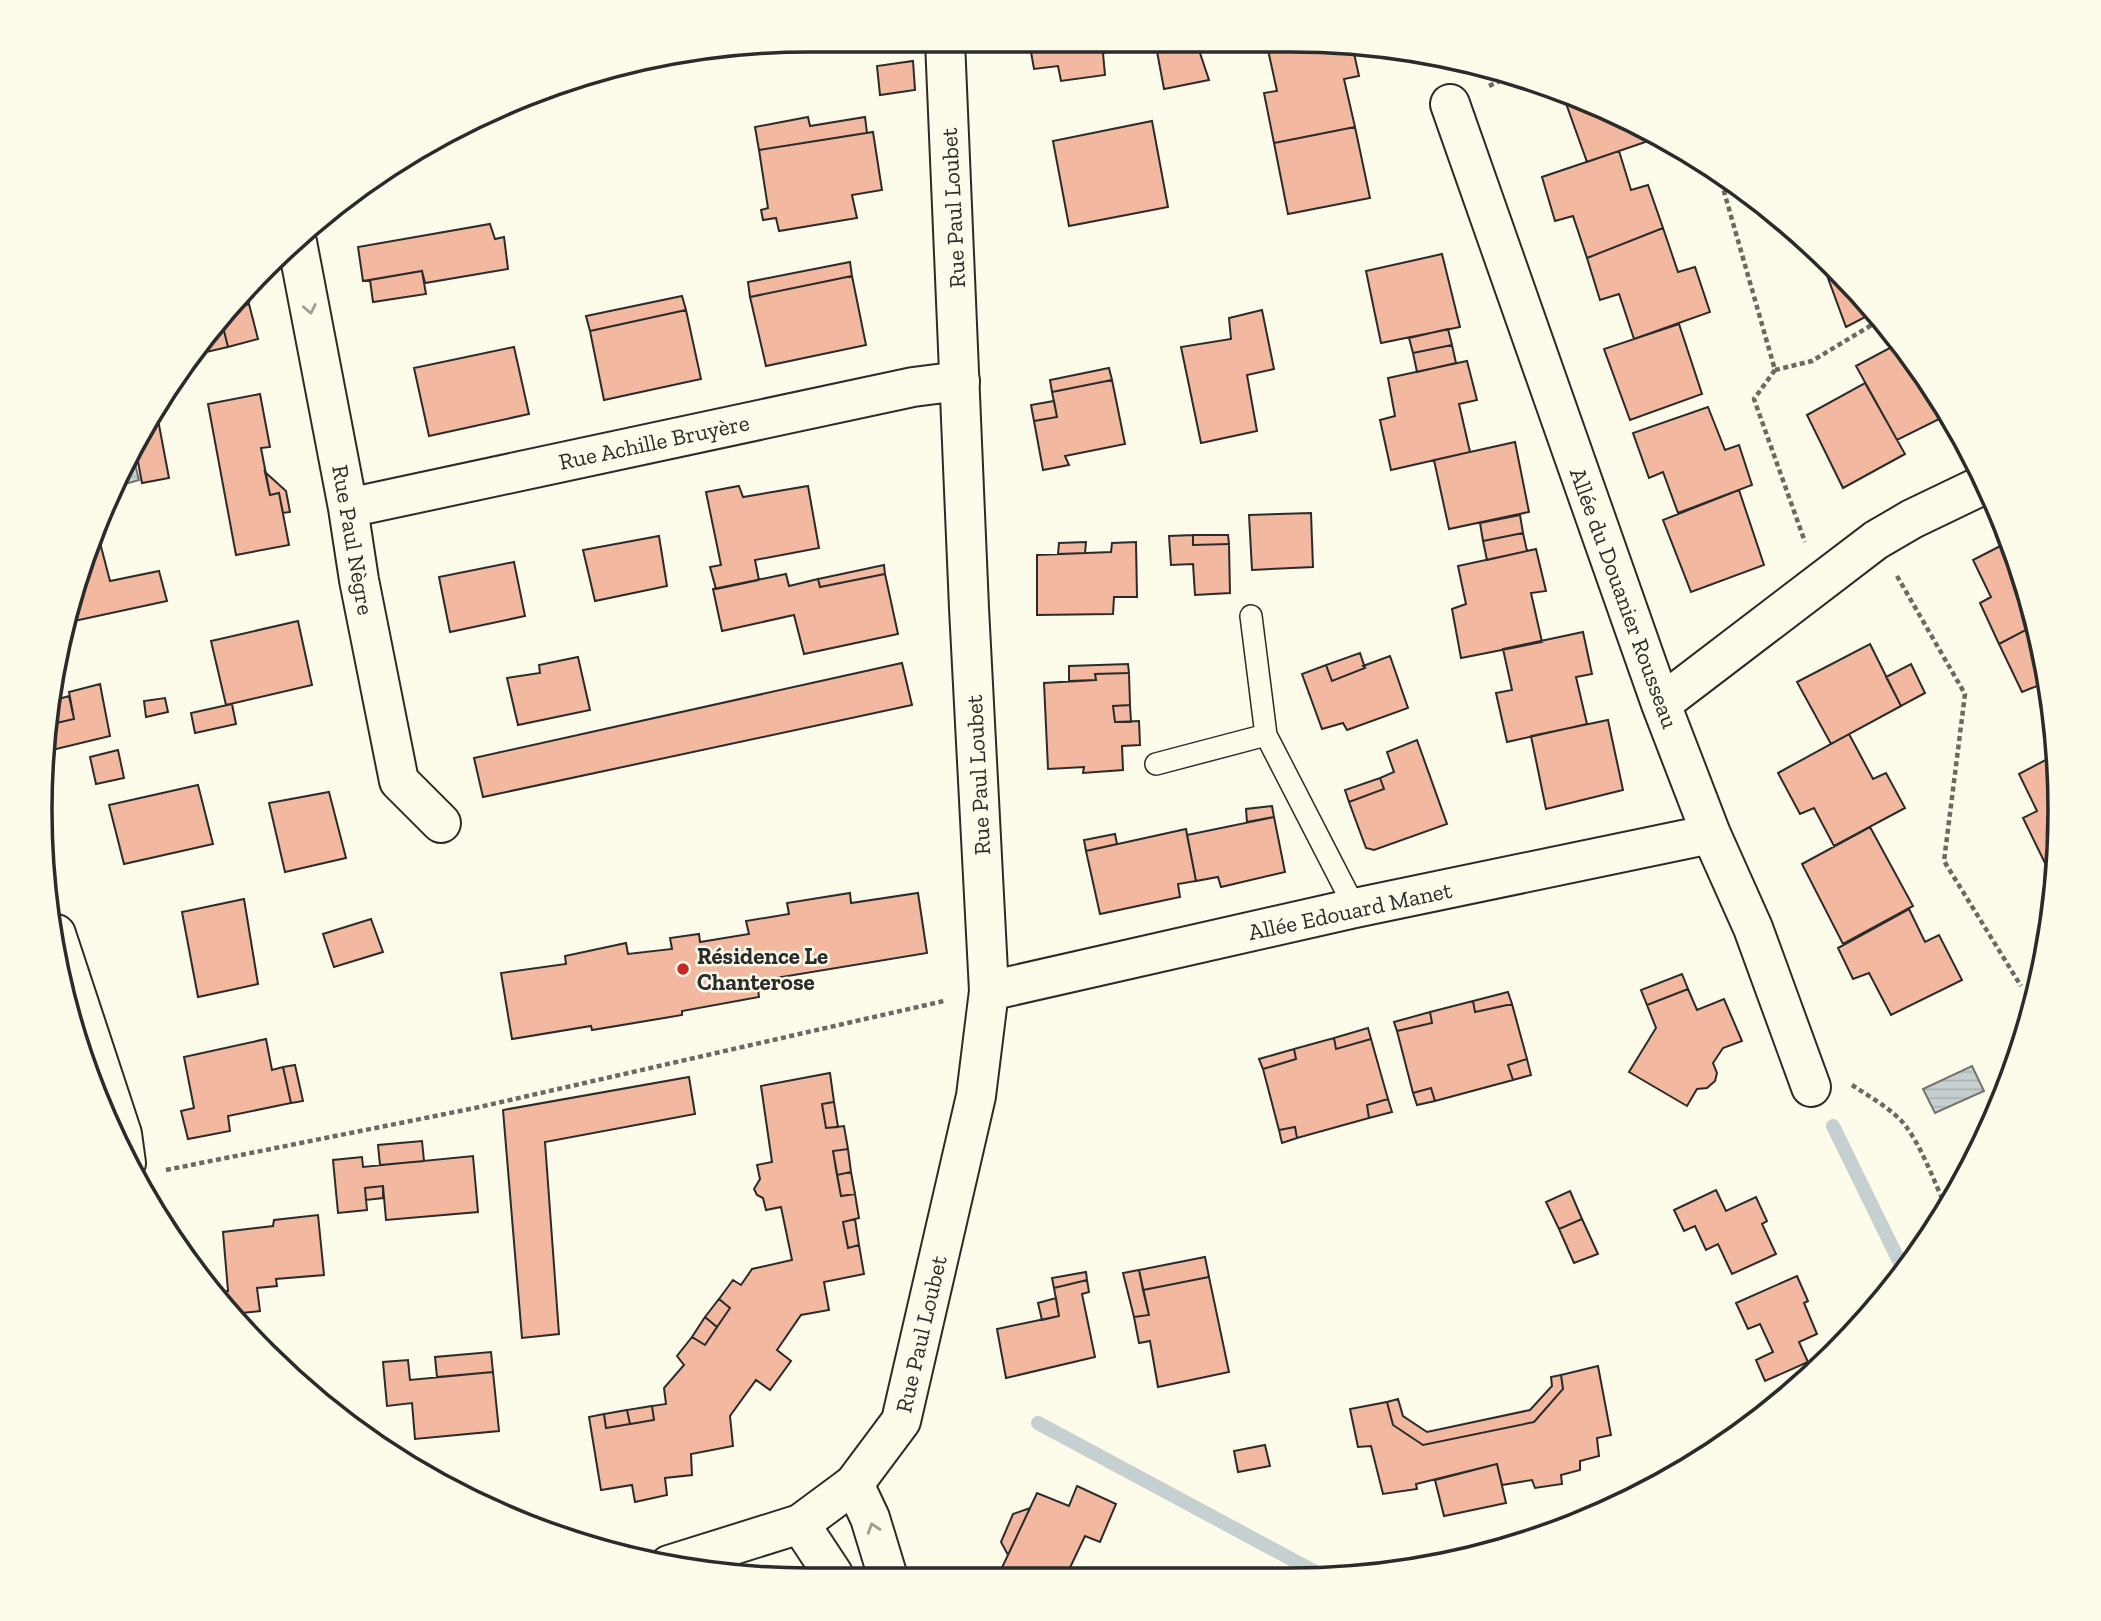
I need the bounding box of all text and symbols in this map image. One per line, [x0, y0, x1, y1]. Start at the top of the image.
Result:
street label: Rue Paul Loubet [935, 127, 971, 289]
one-way arrow [301, 303, 316, 315]
street label: Rue Achille Bruyère [556, 408, 752, 476]
street label: Rue Paul Nègre [326, 463, 380, 617]
street label: Allée du Douanier Rousseau [1564, 464, 1684, 732]
street label: Rue Paul Loubet [960, 694, 996, 856]
street label: Allée Edouard Manet [1246, 876, 1455, 946]
place label: Résidence Le Chanterose [697, 942, 828, 996]
marker: Résidence Le Chanterose [675, 961, 691, 977]
street label: Rue Paul Loubet [889, 1252, 953, 1415]
one-way arrow [867, 1522, 881, 1535]

